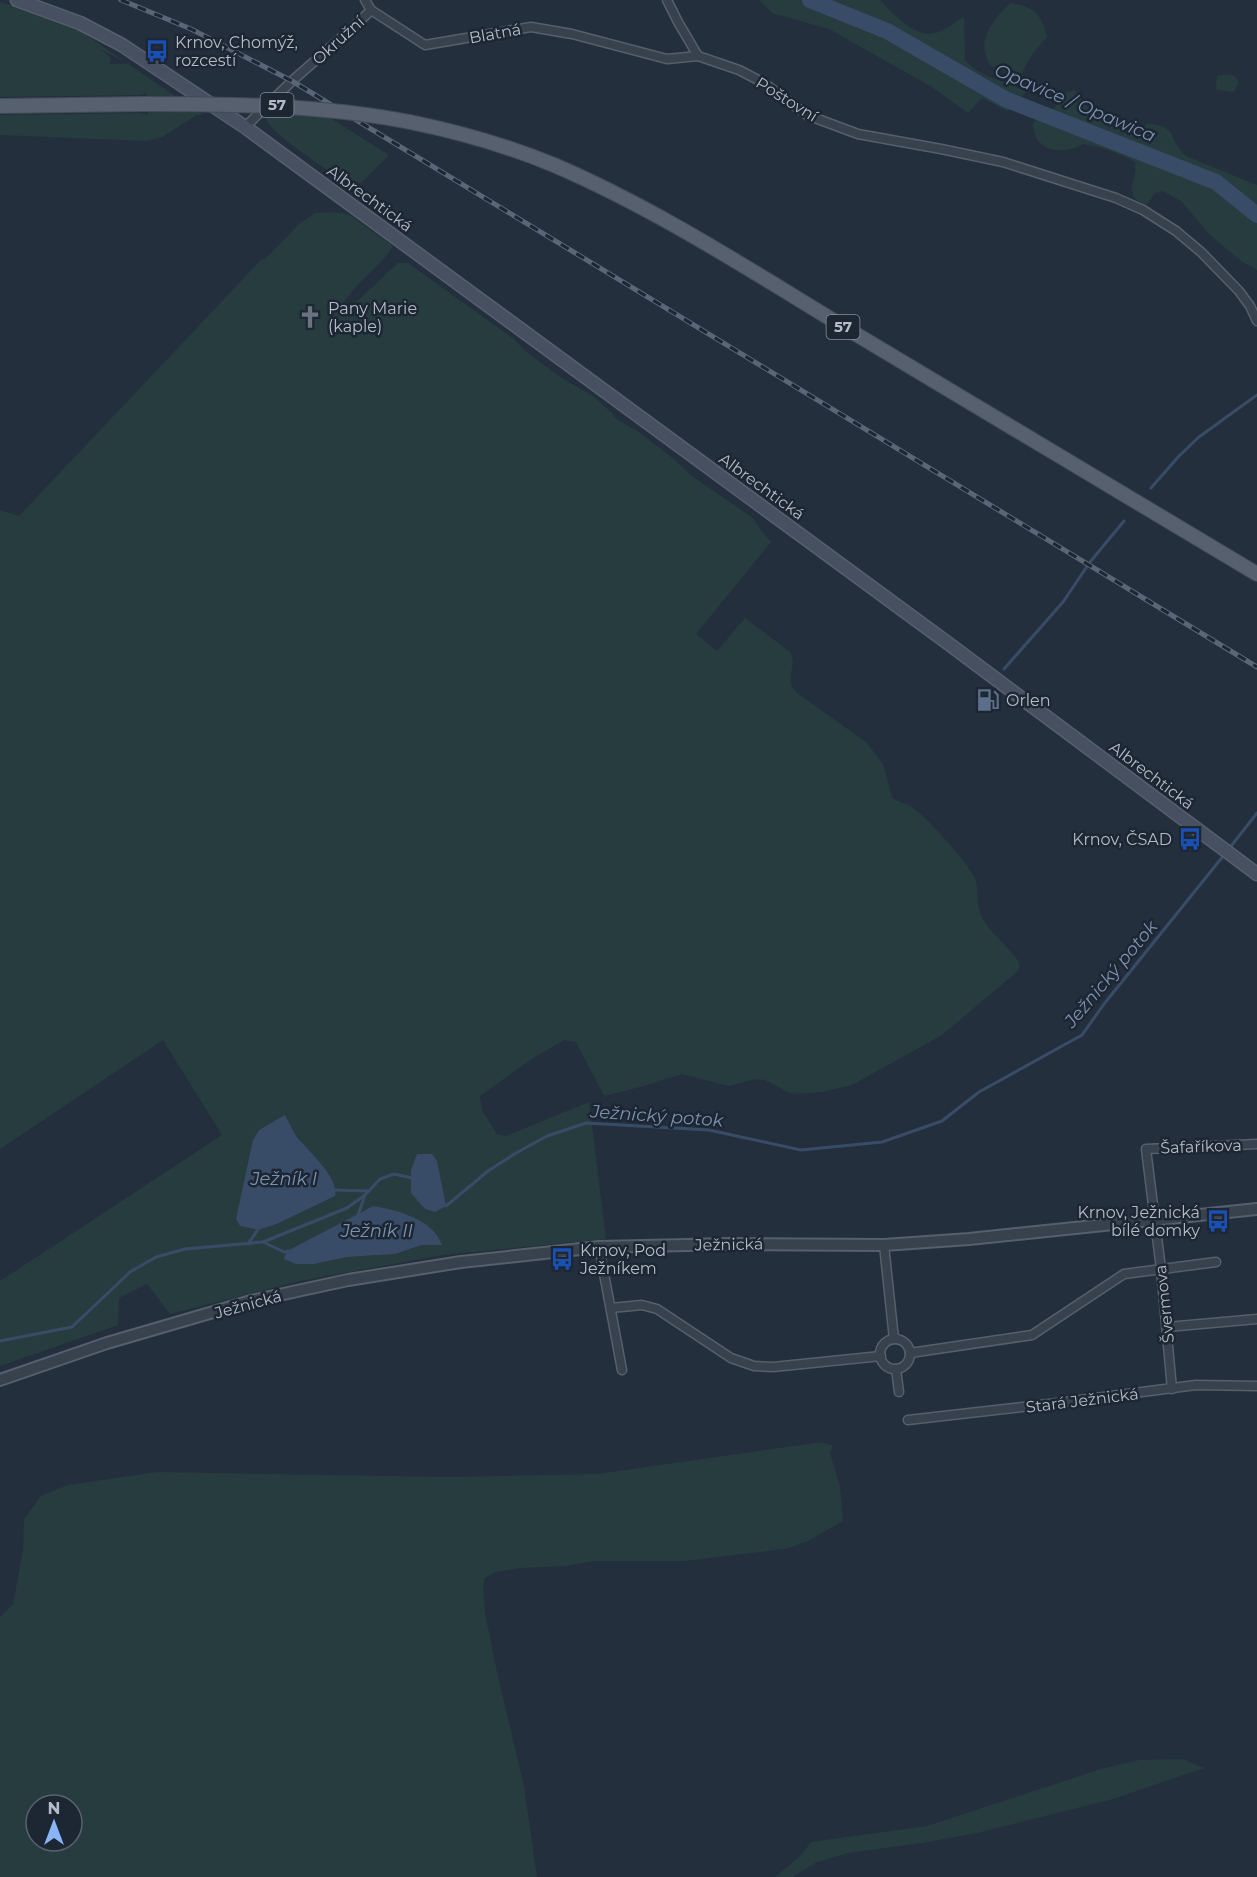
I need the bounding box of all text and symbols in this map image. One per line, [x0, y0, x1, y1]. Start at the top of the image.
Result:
street label: Okružní [308, 12, 369, 69]
street label: Blatná [468, 20, 523, 47]
place label: Krnov, Chomýž, rozcestí [175, 33, 298, 70]
bus stop icon: Krnov, Chomýž, rozcestí [144, 38, 170, 64]
water label: Opavice / Opawica [991, 59, 1159, 147]
street label: Poštovní [752, 73, 822, 126]
road number: 57 [260, 93, 294, 117]
street label: Albrechtická [323, 161, 416, 236]
place label: Pany Marie (kaple) [328, 299, 417, 336]
church icon: Pany Marie (kaple) [297, 304, 323, 330]
road number: 57 [826, 315, 860, 339]
street label: Albrechtická [715, 449, 808, 524]
fuel station icon: Orlen [975, 687, 1001, 713]
place label: Orlen [1006, 691, 1051, 710]
street label: Albrechtická [1106, 738, 1198, 813]
bus stop icon: Krnov, ČSAD [1177, 826, 1203, 852]
place label: Krnov, ČSAD [1072, 830, 1172, 849]
water label: Ježnický potok [1059, 915, 1163, 1033]
water label: Ježnický potok [589, 1100, 725, 1132]
street label: Šafaříkova [1160, 1136, 1242, 1157]
water label: Ježník I [250, 1168, 317, 1190]
place label: Krnov, Ježnická bílé domky [1078, 1203, 1200, 1240]
bus stop icon: Krnov, Ježnická bílé domky [1205, 1208, 1231, 1234]
water label: Ježník II [340, 1220, 413, 1242]
street label: Ježnická [694, 1234, 763, 1255]
place label: Krnov, Pod Ježníkem [579, 1241, 666, 1278]
bus stop icon: Krnov, Pod Ježníkem [549, 1246, 575, 1272]
street label: Švermova [1151, 1264, 1178, 1344]
street label: Ježnická [212, 1286, 284, 1323]
street label: Stará Ježnická [1025, 1384, 1140, 1417]
north arrow [24, 1793, 84, 1853]
text: N [48, 1799, 60, 1818]

